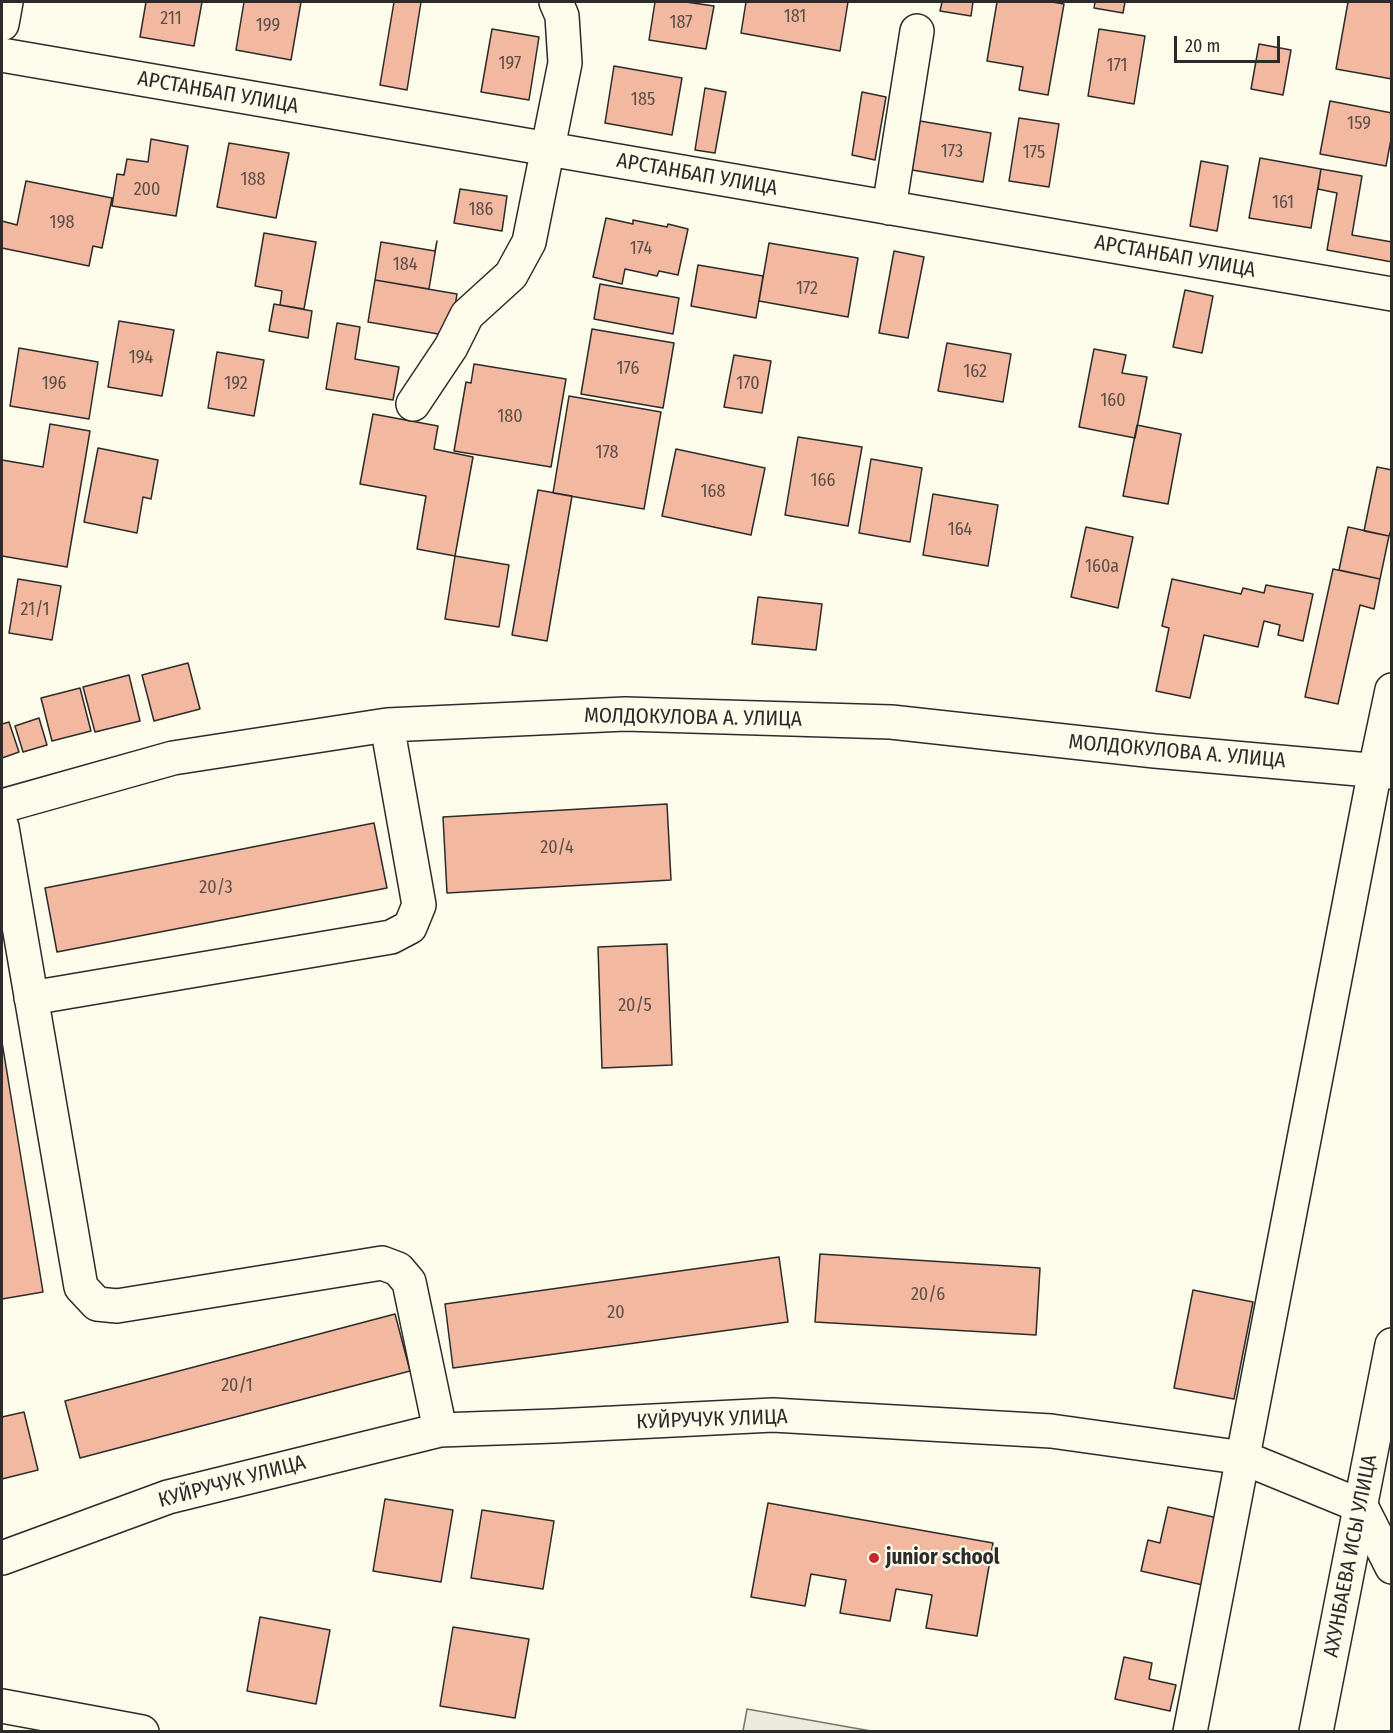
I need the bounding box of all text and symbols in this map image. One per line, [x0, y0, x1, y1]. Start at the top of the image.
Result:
house number: 181 [784, 6, 806, 28]
house number: 211 [160, 8, 182, 30]
house number: 187 [669, 12, 693, 34]
house number: 199 [256, 15, 280, 37]
scale bar [1177, 24, 1284, 62]
text: 20 m [1185, 35, 1220, 57]
house number: 197 [499, 53, 521, 75]
house number: 171 [1106, 55, 1128, 77]
street label: АРСТАНБАП УЛИЦА [136, 66, 300, 120]
house number: 185 [631, 89, 655, 111]
house number: 159 [1347, 113, 1371, 135]
house number: 173 [941, 141, 963, 163]
house number: 175 [1023, 142, 1045, 164]
street label: АРСТАНБАП УЛИЦА [615, 148, 779, 202]
house number: 188 [240, 169, 266, 191]
house number: 200 [134, 179, 160, 201]
house number: 161 [1272, 192, 1294, 214]
house number: 186 [469, 199, 493, 221]
house number: 198 [50, 212, 74, 234]
street label: АРСТАНБАП УЛИЦА [1093, 230, 1257, 284]
house number: 174 [630, 238, 652, 260]
house number: 184 [393, 254, 417, 276]
house number: 172 [796, 278, 818, 300]
house number: 194 [129, 347, 153, 369]
house number: 176 [617, 358, 639, 380]
house number: 162 [963, 361, 987, 383]
house number: 196 [42, 373, 66, 395]
house number: 192 [224, 373, 248, 395]
house number: 170 [736, 373, 760, 395]
house number: 160 [1100, 390, 1126, 412]
house number: 180 [497, 406, 523, 428]
house number: 178 [596, 442, 618, 464]
house number: 166 [811, 470, 835, 492]
house number: 168 [701, 481, 725, 503]
house number: 164 [948, 519, 972, 541]
house number: 160а [1085, 556, 1119, 578]
house number: 21/1 [21, 599, 49, 621]
street label: МОЛДОКУЛОВА А. УЛИЦА [584, 704, 802, 732]
street label: МОЛДОКУЛОВА А. УЛИЦА [1067, 730, 1287, 774]
house number: 20/4 [540, 837, 574, 859]
house number: 20/3 [199, 877, 233, 899]
house number: 20/5 [618, 995, 652, 1017]
house number: 20/6 [911, 1284, 945, 1306]
house number: 20 [607, 1302, 625, 1324]
house number: 20/1 [221, 1375, 253, 1397]
street label: КУЙРУЧУК УЛИЦА [636, 1405, 788, 1435]
street label: КУЙРУЧУК УЛИЦА [156, 1450, 308, 1514]
street label: АХУНБАЕВА ИСЫ УЛИЦА [1319, 1453, 1383, 1659]
place label: junior school [886, 1545, 1000, 1571]
marker: junior school [867, 1551, 881, 1565]

